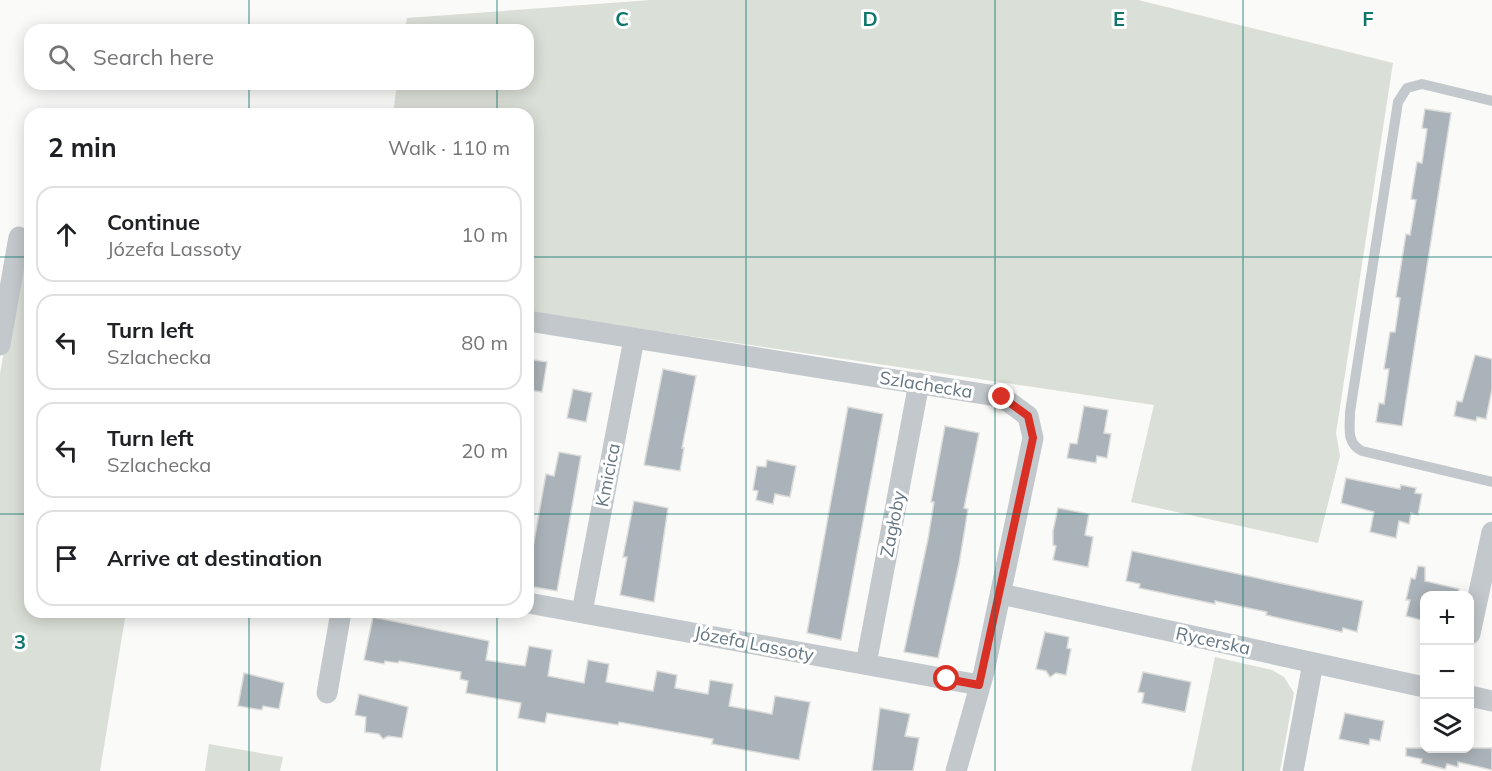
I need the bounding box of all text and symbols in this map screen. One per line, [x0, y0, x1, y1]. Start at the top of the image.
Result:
text: C [615, 6, 629, 31]
text: D [862, 6, 878, 31]
text: E [1113, 6, 1125, 31]
text: F [1362, 6, 1374, 31]
search box [24, 24, 534, 90]
icon: search [45, 41, 78, 74]
text: Search here [93, 43, 214, 71]
text: 2 min [48, 131, 117, 164]
text: Walk · 110 m [388, 135, 510, 160]
text: Continue [107, 208, 200, 236]
icon: ahead [50, 218, 83, 251]
text: 10 m [461, 222, 508, 247]
text: Józefa Lassoty [107, 236, 242, 261]
text: Turn left [107, 316, 194, 344]
icon: left [50, 326, 83, 359]
text: 80 m [461, 330, 508, 355]
text: Szlachecka [107, 344, 211, 369]
street label: Szlachecka [878, 366, 974, 403]
route end [988, 383, 1014, 409]
text: Turn left [107, 424, 194, 452]
icon: left [50, 434, 83, 467]
text: 20 m [461, 438, 508, 463]
street label: Kmicica [590, 441, 625, 509]
text: Szlachecka [107, 452, 211, 477]
street label: Zagłoby [875, 488, 910, 559]
icon: arrive [50, 542, 83, 575]
text: Arrive at destination [107, 544, 322, 572]
map controls [1420, 591, 1474, 753]
button: + [1420, 591, 1474, 645]
street label: Józefa Lassoty [692, 621, 816, 666]
street label: Rycerska [1174, 621, 1253, 660]
text: 3 [14, 629, 26, 654]
button: − [1420, 645, 1474, 699]
route start [933, 665, 959, 691]
button: layers [1420, 699, 1474, 753]

